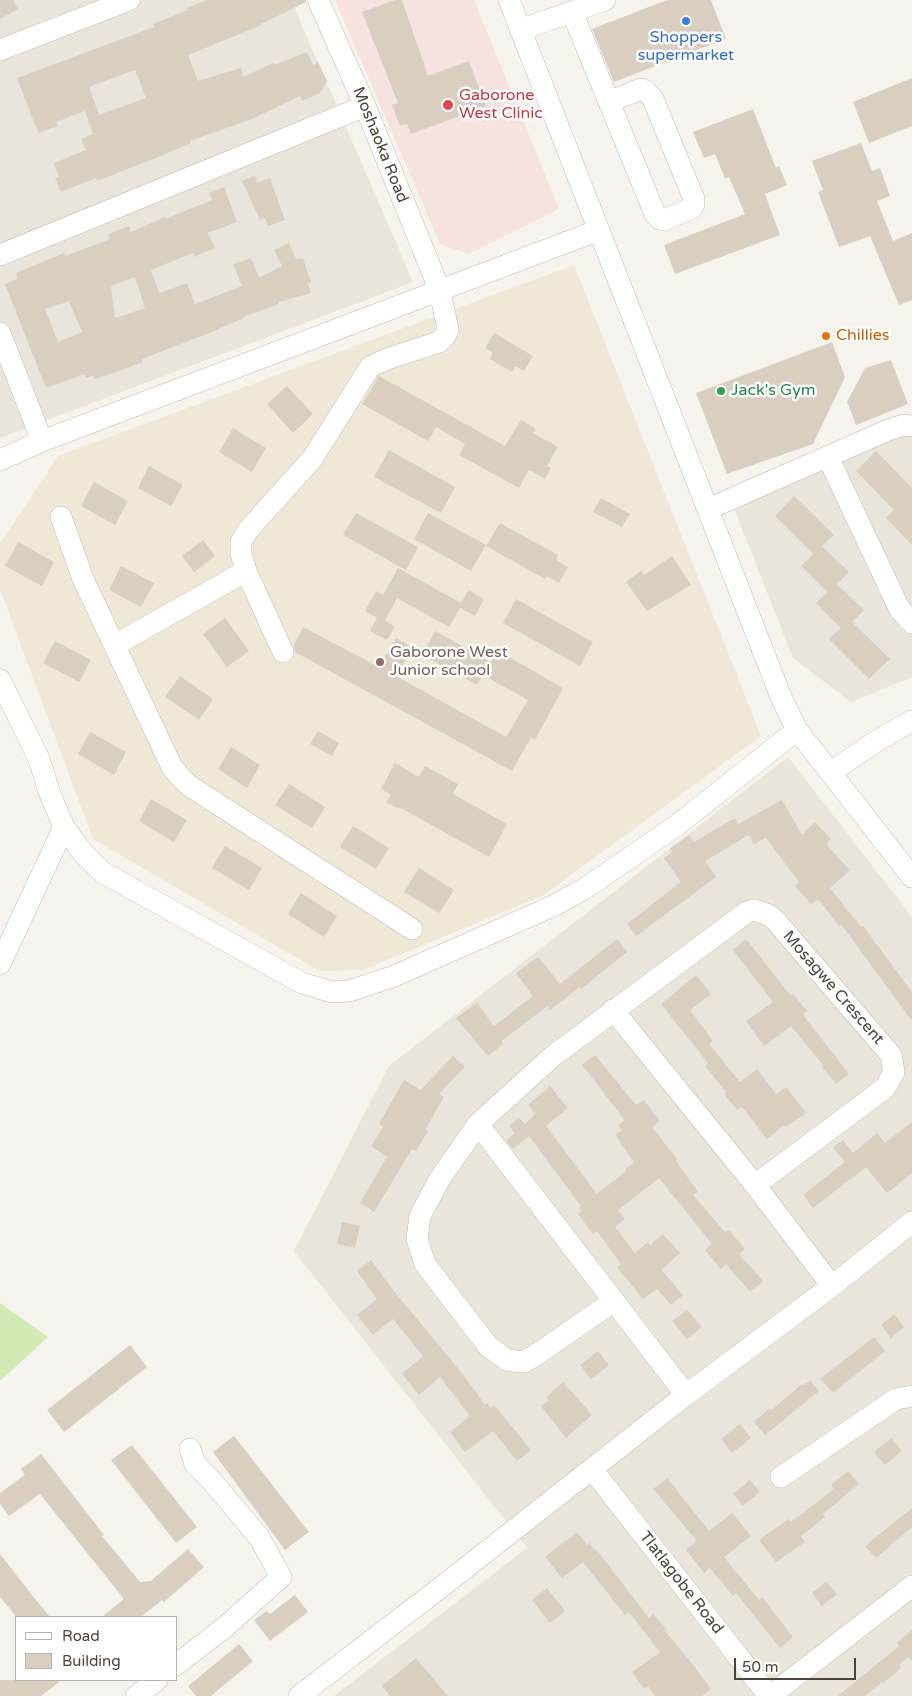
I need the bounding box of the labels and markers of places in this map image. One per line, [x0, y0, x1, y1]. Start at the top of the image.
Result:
marker: Shoppers supermarket [680, 15, 692, 27]
place label: Shoppers supermarket [638, 28, 734, 66]
place label: Gaborone West Clinic [459, 86, 543, 124]
marker: Gaborone West Clinic [441, 98, 455, 112]
place label: Chillies [836, 326, 890, 346]
marker: Chillies [820, 330, 832, 342]
place label: Jack's Gym [731, 381, 815, 401]
marker: Jack's Gym [715, 385, 727, 397]
place label: Gaborone West Junior school [390, 643, 508, 681]
marker: Gaborone West Junior school [374, 656, 386, 668]

